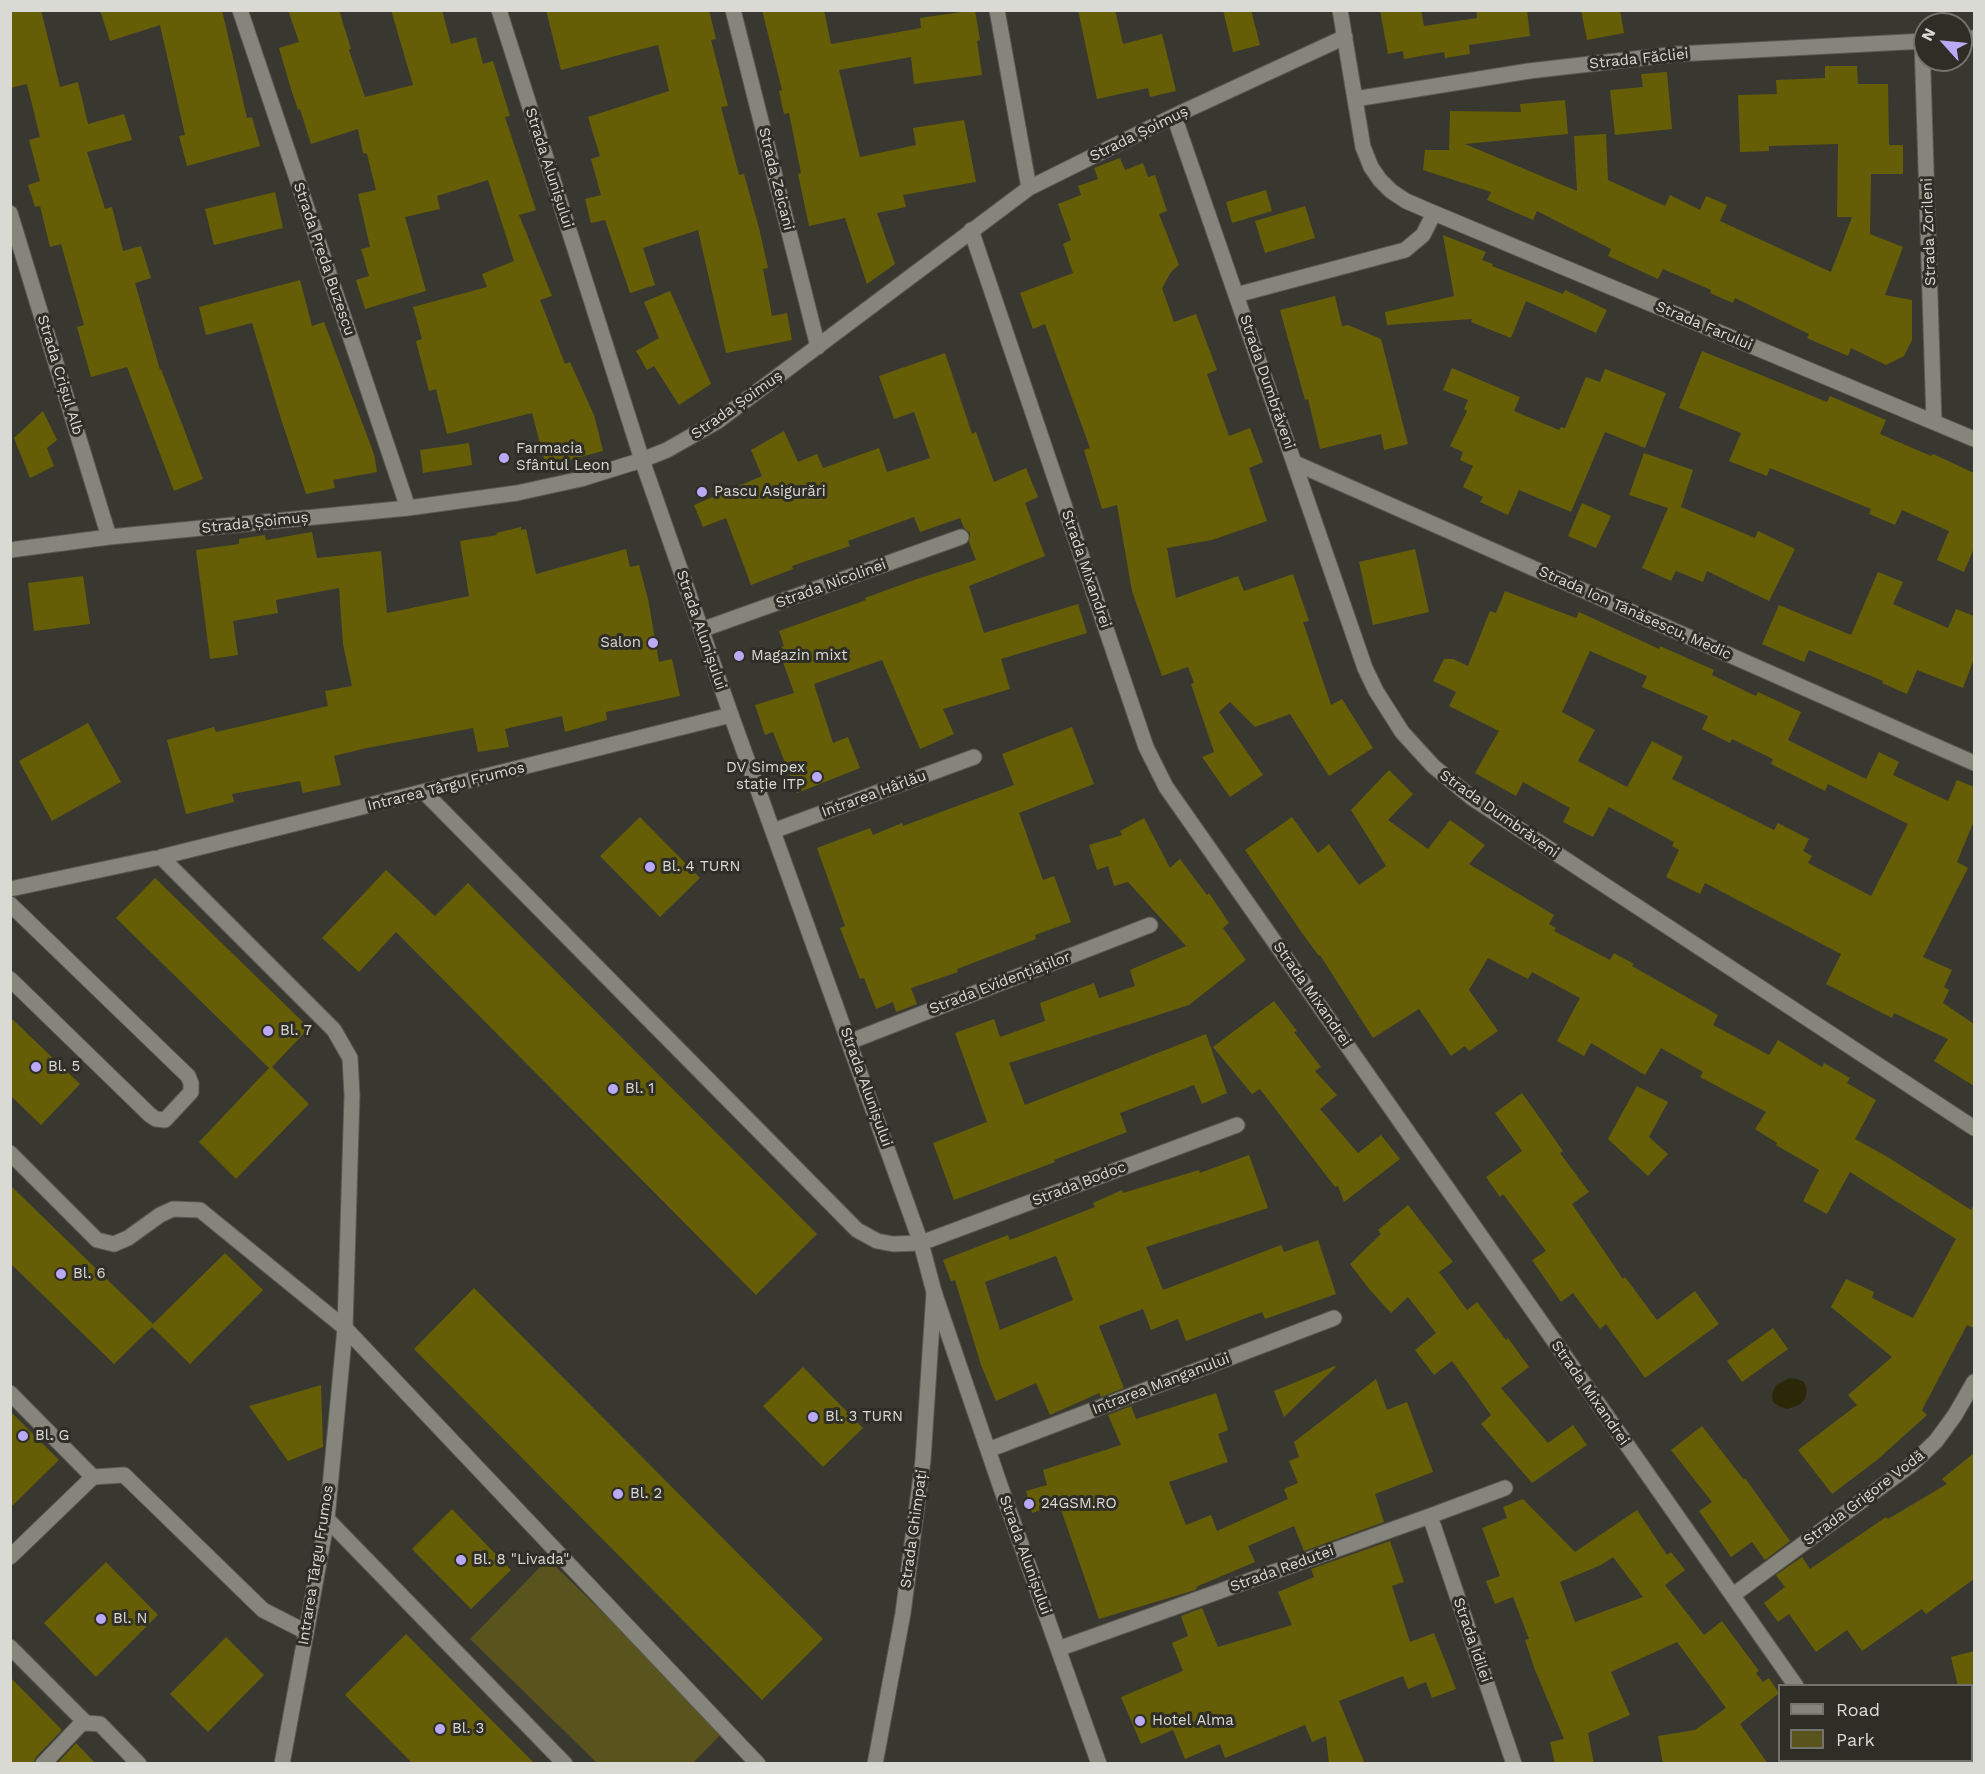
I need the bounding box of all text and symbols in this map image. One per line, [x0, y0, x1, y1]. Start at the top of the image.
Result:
north arrow [1913, 12, 1973, 72]
text: N [1917, 25, 1939, 44]
street label: Strada Făcliei [1588, 45, 1690, 73]
street label: Strada Șoimuș [1087, 102, 1191, 166]
street label: Strada Alunișului [521, 106, 577, 230]
street label: Strada Zeicani [755, 126, 797, 232]
street label: Strada Zorileni [1918, 178, 1940, 286]
street label: Strada Preda Buzescu [289, 180, 359, 338]
street label: Strada Farului [1653, 298, 1755, 354]
street label: Strada Dumbrăveni [1236, 312, 1298, 452]
street label: Strada Crișul Alb [33, 313, 87, 437]
street label: Strada Șoimuș [688, 367, 786, 443]
place label: Farmacia Sfântul Leon [516, 440, 610, 475]
marker: Farmacia Sfântul Leon [497, 451, 511, 465]
place label: Pascu Asigurări [714, 483, 826, 501]
marker: Pascu Asigurări [695, 485, 709, 499]
street label: Strada Șoimuș [201, 508, 309, 538]
street label: Strada Mixandrei [1057, 508, 1115, 630]
street label: Strada Nicolinei [773, 556, 889, 612]
street label: Strada Ion Tănăsescu, Medic [1536, 562, 1734, 664]
street label: Strada Alunișului [672, 568, 730, 692]
place label: Salon [600, 634, 641, 652]
marker: Salon [646, 636, 660, 650]
place label: Magazin mixt [751, 647, 848, 665]
marker: Magazin mixt [732, 649, 746, 663]
street label: Intrarea Târgu Frumos [365, 759, 527, 815]
place label: DV Simpex stație ITP [726, 759, 805, 794]
street label: Strada Dumbrăveni [1436, 766, 1562, 862]
street label: Intrarea Hârlău [819, 767, 929, 821]
marker: DV Simpex stație ITP [810, 770, 824, 784]
place label: Bl. 4 TURN [662, 858, 740, 876]
marker: Bl. 4 TURN [643, 860, 657, 874]
street label: Strada Mixandrei [1269, 938, 1355, 1050]
street label: Strada Evidențiaților [927, 948, 1073, 1018]
place label: Bl. 7 [280, 1022, 312, 1040]
marker: Bl. 7 [261, 1024, 275, 1038]
street label: Strada Alunișului [836, 1025, 896, 1149]
place label: Bl. 5 [48, 1058, 80, 1076]
marker: Bl. 5 [29, 1060, 43, 1074]
place label: Bl. 1 [625, 1080, 654, 1098]
marker: Bl. 1 [606, 1082, 620, 1096]
street label: Strada Bodoc [1030, 1158, 1128, 1210]
place label: Bl. 6 [73, 1265, 106, 1283]
marker: Bl. 6 [54, 1267, 68, 1281]
street label: Strada Mixandrei [1547, 1337, 1633, 1449]
street label: Intrarea Manganului [1090, 1349, 1232, 1419]
place label: Bl. 3 TURN [825, 1408, 903, 1426]
marker: Bl. 3 TURN [806, 1410, 820, 1424]
place label: Bl. G [35, 1427, 69, 1445]
marker: Bl. G [16, 1429, 30, 1443]
street label: Strada Grigore Vodă [1800, 1447, 1928, 1549]
street label: Strada Ghimpați [897, 1469, 931, 1589]
street label: Intrarea Târgu Frumos [294, 1484, 338, 1646]
place label: Bl. 2 [630, 1485, 662, 1503]
marker: Bl. 2 [611, 1487, 625, 1501]
street label: Strada Alunișului [995, 1493, 1055, 1617]
place label: 24GSM.RO [1041, 1495, 1117, 1513]
marker: 24GSM.RO [1022, 1497, 1036, 1511]
street label: Strada Redutei [1228, 1542, 1336, 1596]
place label: Bl. 8 "Livada" [473, 1551, 569, 1569]
marker: Bl. 8 "Livada" [454, 1553, 468, 1567]
street label: Strada Idilei [1449, 1595, 1495, 1685]
place label: Bl. N [113, 1610, 147, 1628]
marker: Bl. N [94, 1612, 108, 1626]
legend [1778, 1684, 1973, 1762]
text: Road [1836, 1699, 1880, 1720]
place label: Hotel Alma [1152, 1712, 1234, 1730]
marker: Hotel Alma [1133, 1714, 1147, 1728]
place label: Bl. 3 [452, 1720, 484, 1738]
marker: Bl. 3 [433, 1722, 447, 1736]
text: Park [1836, 1729, 1875, 1750]

